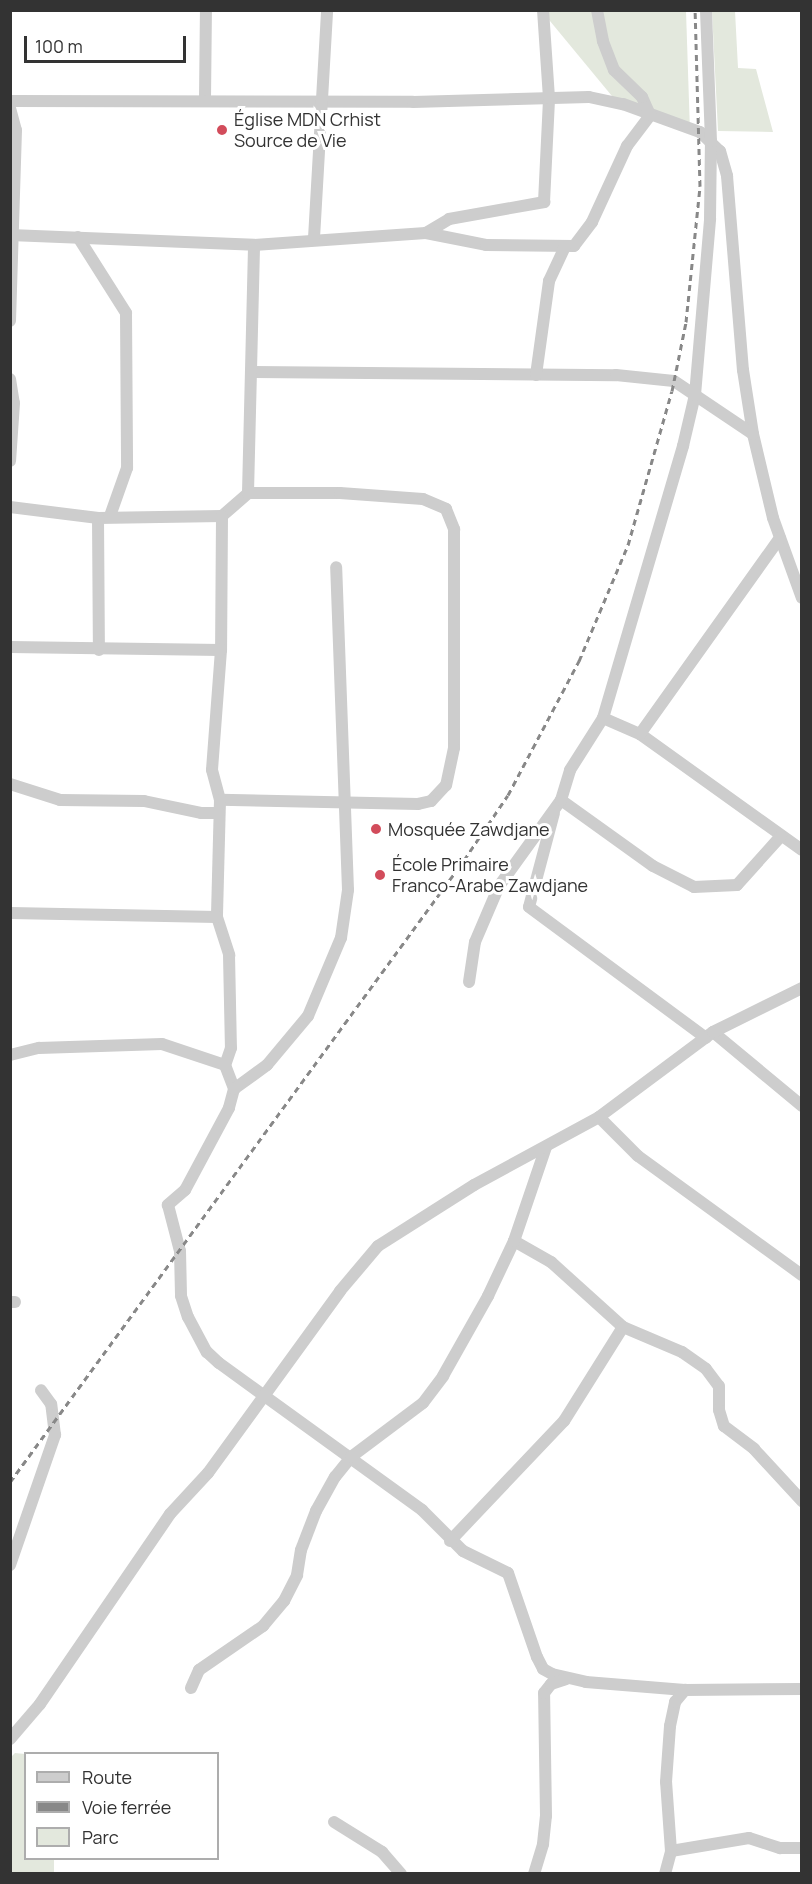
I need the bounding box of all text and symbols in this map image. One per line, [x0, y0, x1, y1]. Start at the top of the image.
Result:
scale bar [27, 24, 189, 62]
text: 100 m [35, 34, 83, 58]
place label: Église MDN Crhist Source de Vie [234, 109, 381, 152]
marker: Église MDN Crhist Source de Vie [215, 123, 229, 137]
place label: Mosquée Zawdjane [388, 818, 550, 840]
marker: Mosquée Zawdjane [369, 822, 383, 836]
place label: École Primaire Franco-Arabe Zawdjane [392, 854, 588, 896]
marker: École Primaire Franco-Arabe Zawdjane [373, 868, 387, 882]
legend [24, 1752, 219, 1860]
text: Route [82, 1765, 132, 1789]
text: Voie ferrée [82, 1795, 171, 1819]
text: Parc [82, 1825, 119, 1849]

